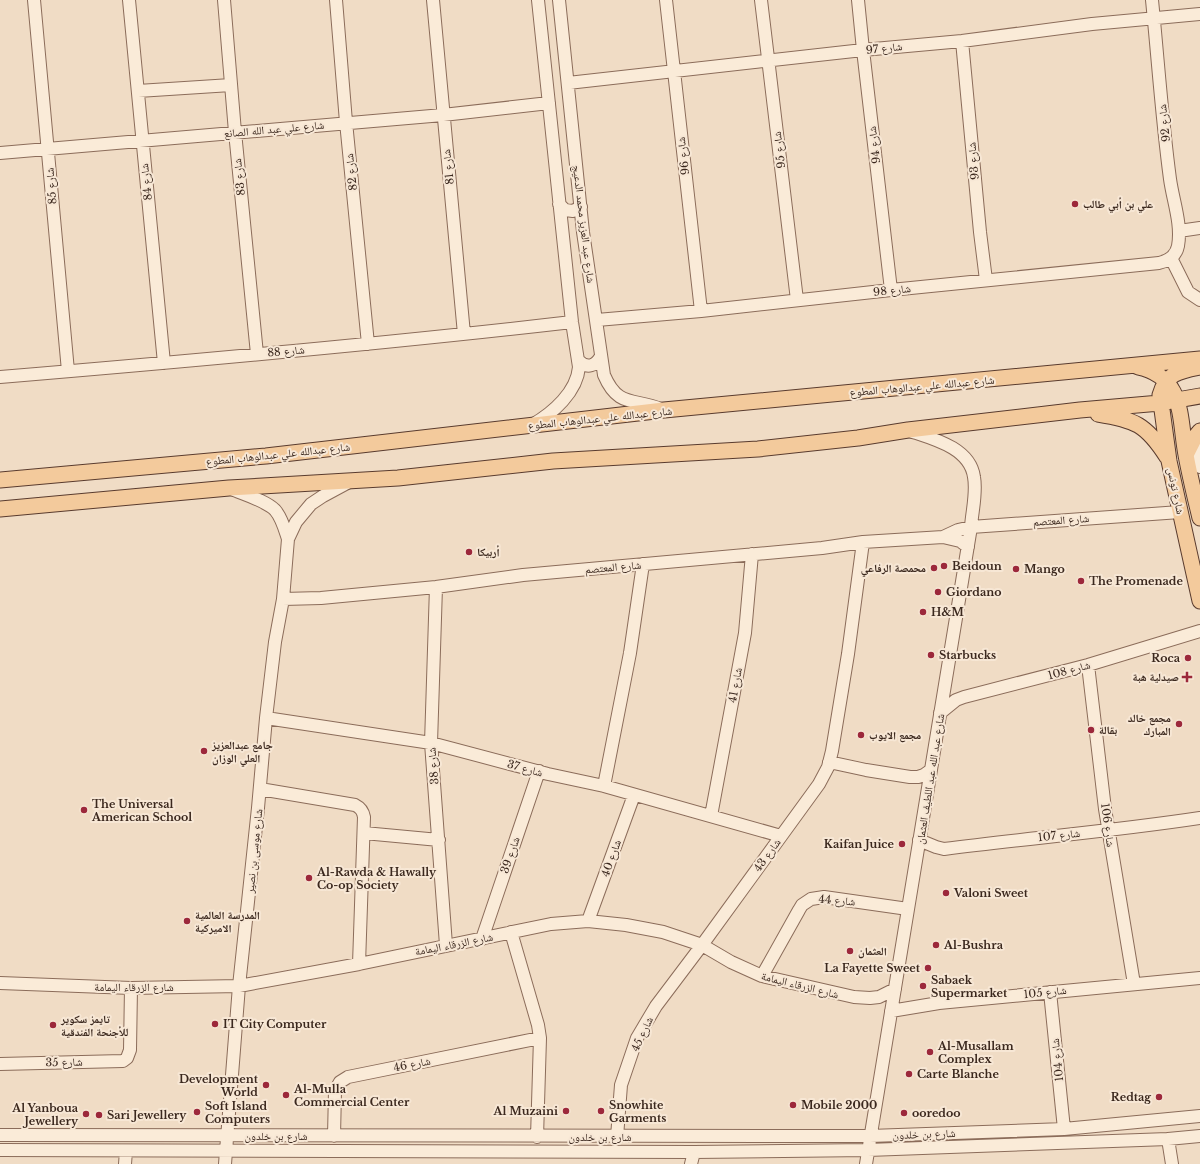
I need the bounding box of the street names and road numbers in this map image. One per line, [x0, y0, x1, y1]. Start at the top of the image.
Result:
street label: شارع 97 [865, 39, 903, 57]
street label: شارع 92 [1155, 103, 1173, 143]
street label: شارع علي عبد الله الصانع [223, 118, 325, 142]
street label: شارع 94 [865, 125, 883, 165]
street label: شارع 95 [770, 131, 788, 169]
street label: شارع 96 [674, 136, 692, 176]
street label: شارع 93 [964, 141, 982, 181]
street label: شارع 81 [439, 149, 457, 185]
street label: شارع 82 [342, 153, 360, 191]
street label: شارع 83 [230, 158, 248, 196]
street label: شارع 84 [137, 163, 155, 201]
street label: شارع عبد العزيز محمد الدعيج [570, 164, 598, 284]
street label: شارع 85 [42, 167, 60, 205]
street label: شارع 98 [872, 281, 912, 299]
street label: شارع 88 [267, 342, 305, 360]
street label: شارع عبدالله علي عبدالوهاب المطوع [849, 373, 995, 401]
street label: شارع عبدالله علي عبدالوهاب المطوع [527, 403, 673, 434]
street label: شارع عبدالله علي عبدالوهاب المطوع [205, 439, 351, 470]
street label: شارع تونس [1164, 466, 1188, 516]
street label: شارع المعتصم [1032, 511, 1090, 530]
street label: شارع المعتصم [584, 558, 642, 577]
street label: شارع 108 [1046, 658, 1092, 682]
street label: شارع 41 [725, 666, 745, 704]
street label: شارع عبد الله عبد اللطيف العثمان [913, 713, 947, 845]
street label: شارع 38 [424, 747, 442, 785]
street label: شارع 37 [506, 757, 544, 779]
street label: شارع 106 [1098, 802, 1118, 848]
street label: شارع موسى بن نصير [243, 808, 265, 895]
street label: شارع 107 [1037, 826, 1081, 844]
street label: شارع 39 [497, 835, 523, 875]
street label: شارع 43 [750, 836, 784, 874]
street label: شارع 40 [598, 838, 624, 878]
street label: شارع 44 [818, 891, 856, 909]
street label: شارع الزرقاء اليمامة [414, 930, 494, 958]
street label: شارع الزرقاء اليمامة [760, 969, 840, 1001]
street label: شارع الزرقاء اليمامة [94, 980, 174, 994]
street label: شارع 105 [1023, 983, 1067, 1001]
street label: شارع 45 [628, 1014, 656, 1054]
street label: شارع 104 [1048, 1038, 1066, 1082]
street label: شارع 46 [392, 1054, 432, 1074]
street label: شارع 35 [45, 1055, 83, 1069]
street label: شارع بن خلدون [892, 1126, 956, 1142]
street label: شارع بن خلدون [244, 1129, 308, 1143]
street label: شارع بن خلدون [568, 1130, 632, 1144]

